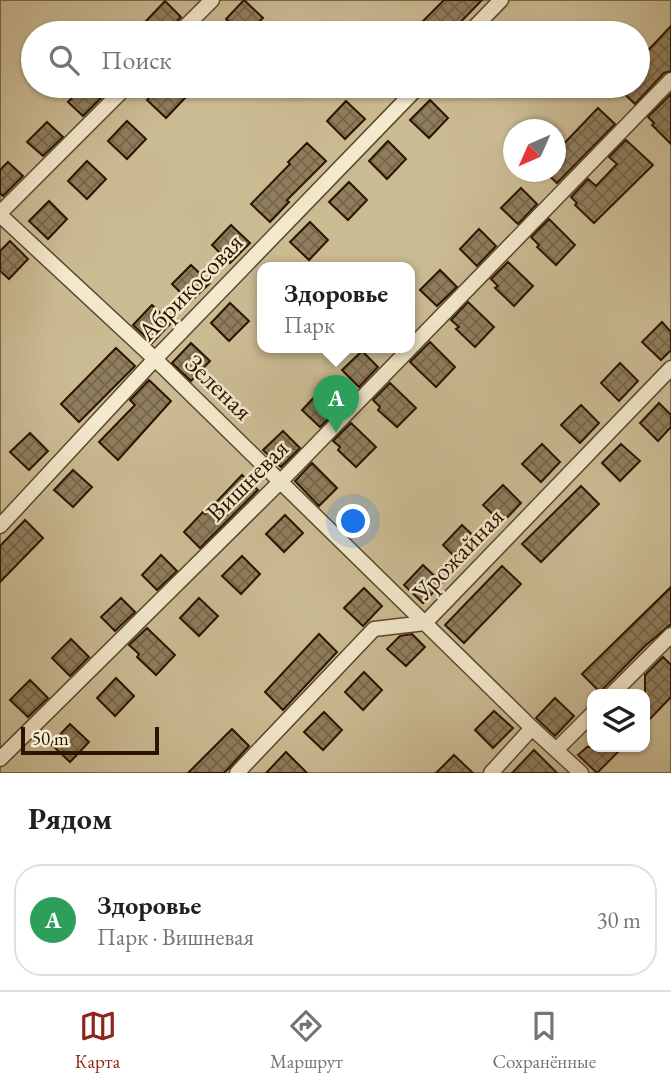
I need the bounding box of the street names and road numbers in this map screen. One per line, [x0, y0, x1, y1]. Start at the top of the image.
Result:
street label: Абрикосовая [129, 226, 250, 349]
street label: Зеленая [178, 346, 260, 428]
street label: Вишневая [198, 431, 296, 529]
street label: Урожайная [404, 500, 511, 609]

